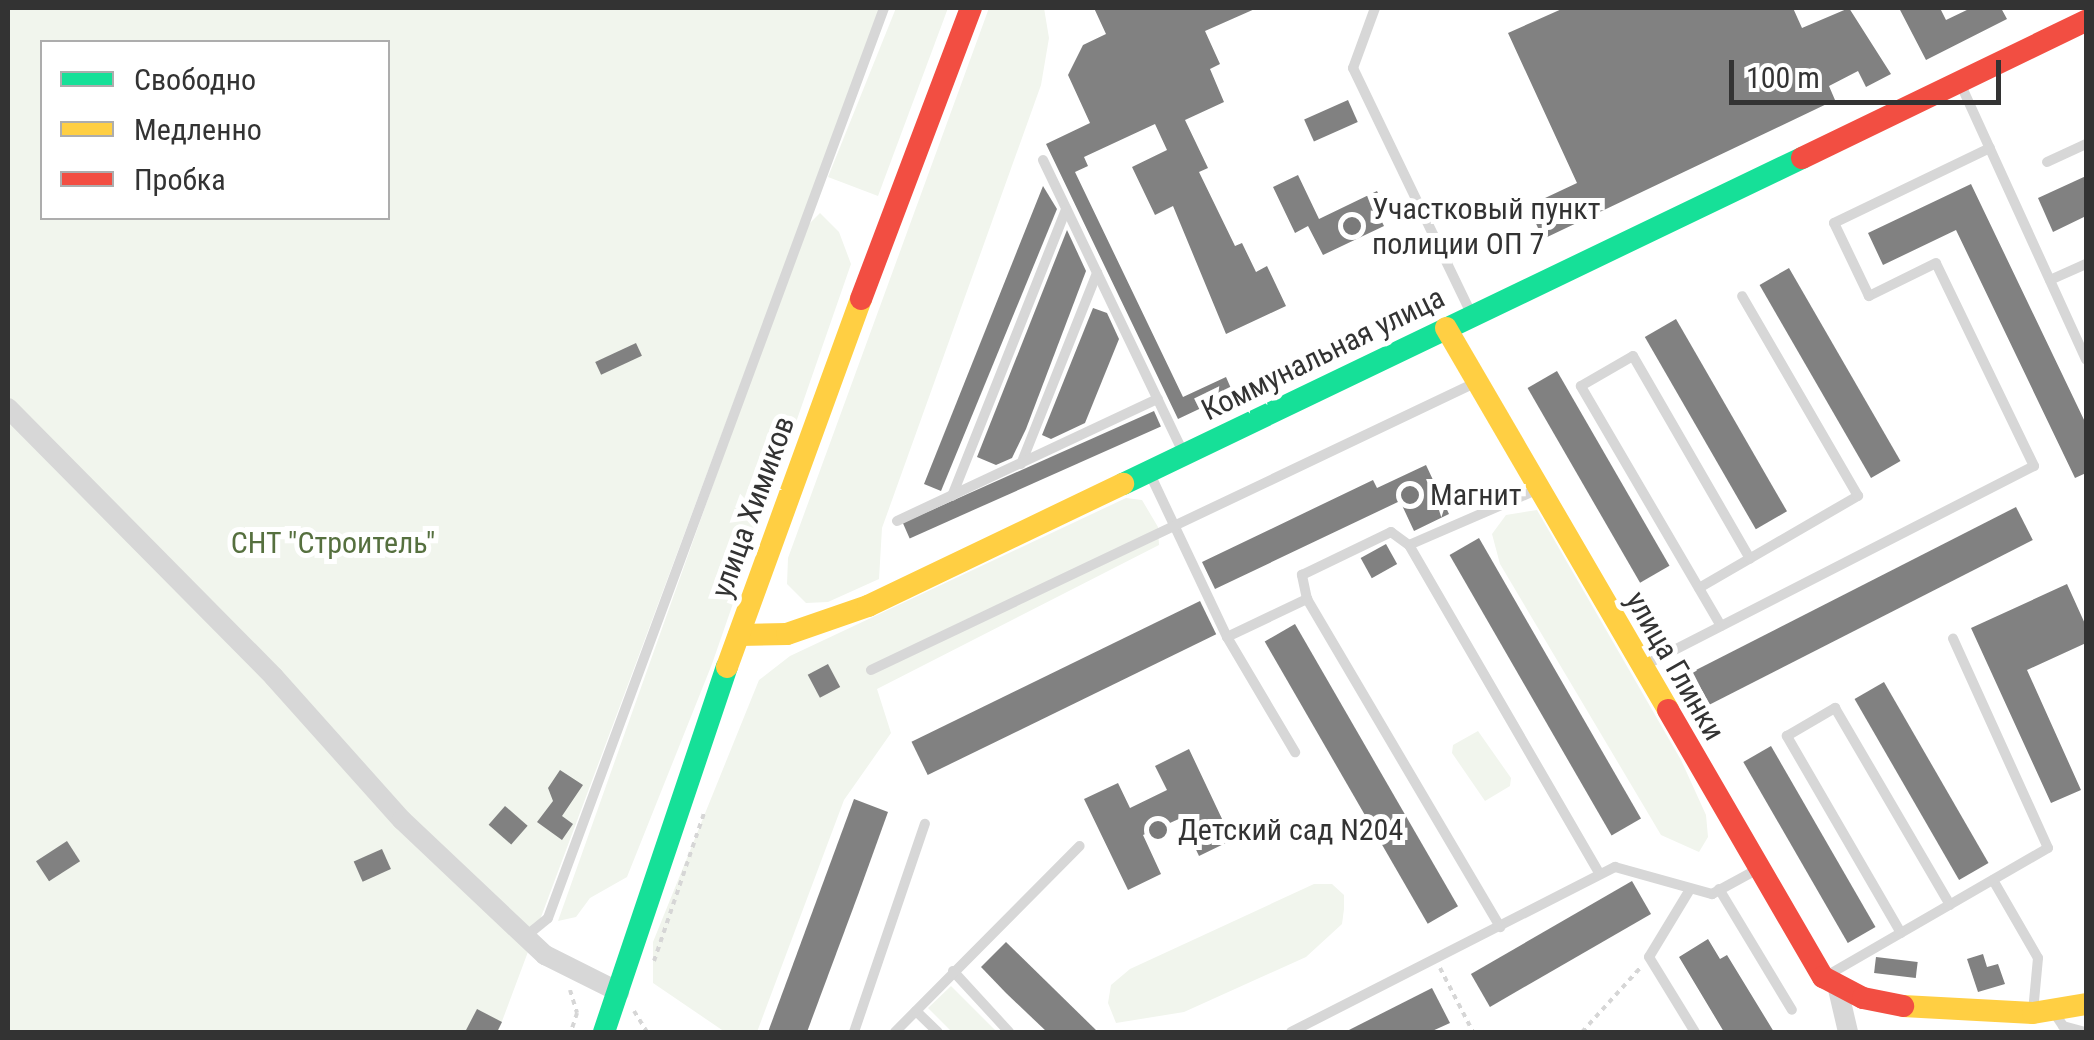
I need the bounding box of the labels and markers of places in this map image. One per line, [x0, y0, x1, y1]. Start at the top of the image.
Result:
place label: Участковый пункт полиции ОП 7 [1372, 191, 1601, 262]
marker: Участковый пункт полиции ОП 7 [1341, 215, 1363, 237]
place label: Магнит [1430, 477, 1521, 513]
marker: Магнит [1399, 484, 1421, 506]
place label: Детский сад N204 [1178, 812, 1403, 848]
marker: Детский сад N204 [1147, 819, 1169, 841]

